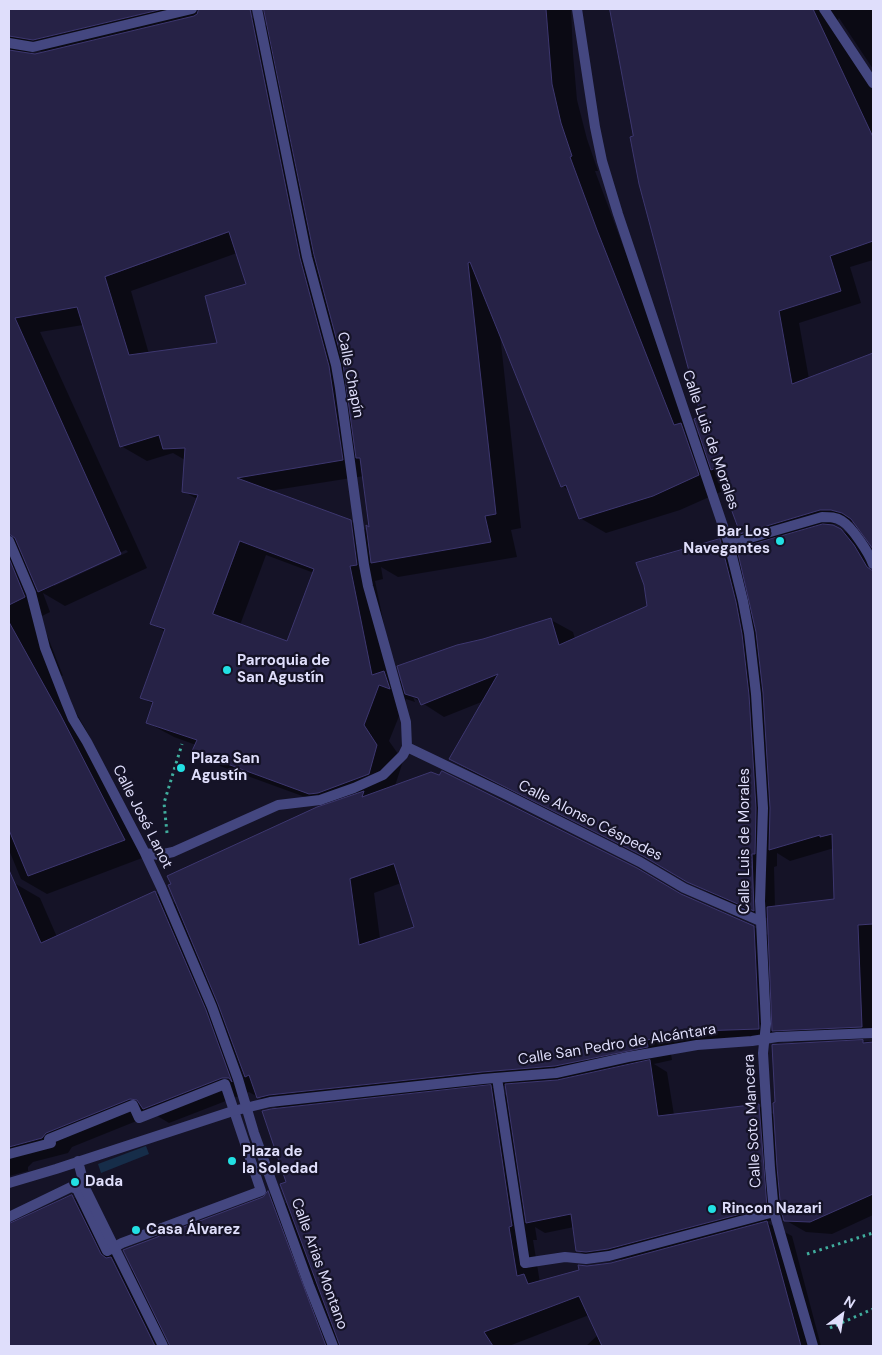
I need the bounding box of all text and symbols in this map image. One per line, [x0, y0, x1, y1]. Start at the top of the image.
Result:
street label: Calle Chapín [333, 331, 367, 419]
street label: Calle Luis de Morales [678, 368, 742, 512]
place label: Bar Los Navegantes [683, 523, 770, 558]
marker: Bar Los Navegantes [774, 535, 786, 547]
place label: Parroquia de San Agustín [237, 652, 330, 687]
marker: Parroquia de San Agustín [221, 664, 233, 676]
place label: Plaza San Agustín [191, 750, 260, 785]
street label: Calle José Lanot [108, 762, 176, 872]
marker: Plaza San Agustín [175, 762, 187, 774]
street label: Calle Luis de Morales [736, 768, 754, 914]
street label: Calle Alonso Céspedes [515, 777, 665, 865]
street label: Calle San Pedro de Alcántara [517, 1020, 717, 1070]
street label: Calle Soto Mancera [741, 1054, 765, 1188]
place label: Plaza de la Soledad [242, 1143, 318, 1178]
marker: Plaza de la Soledad [226, 1155, 238, 1167]
place label: Dada [85, 1173, 123, 1191]
marker: Dada [69, 1176, 81, 1188]
street label: Calle Arias Montano [287, 1196, 351, 1332]
place label: Rincon Nazari [722, 1200, 822, 1218]
marker: Rincon Nazari [706, 1203, 718, 1215]
place label: Casa Álvarez [146, 1221, 240, 1239]
marker: Casa Álvarez [130, 1224, 142, 1236]
north arrow [817, 1290, 867, 1340]
text: N [841, 1292, 859, 1312]

